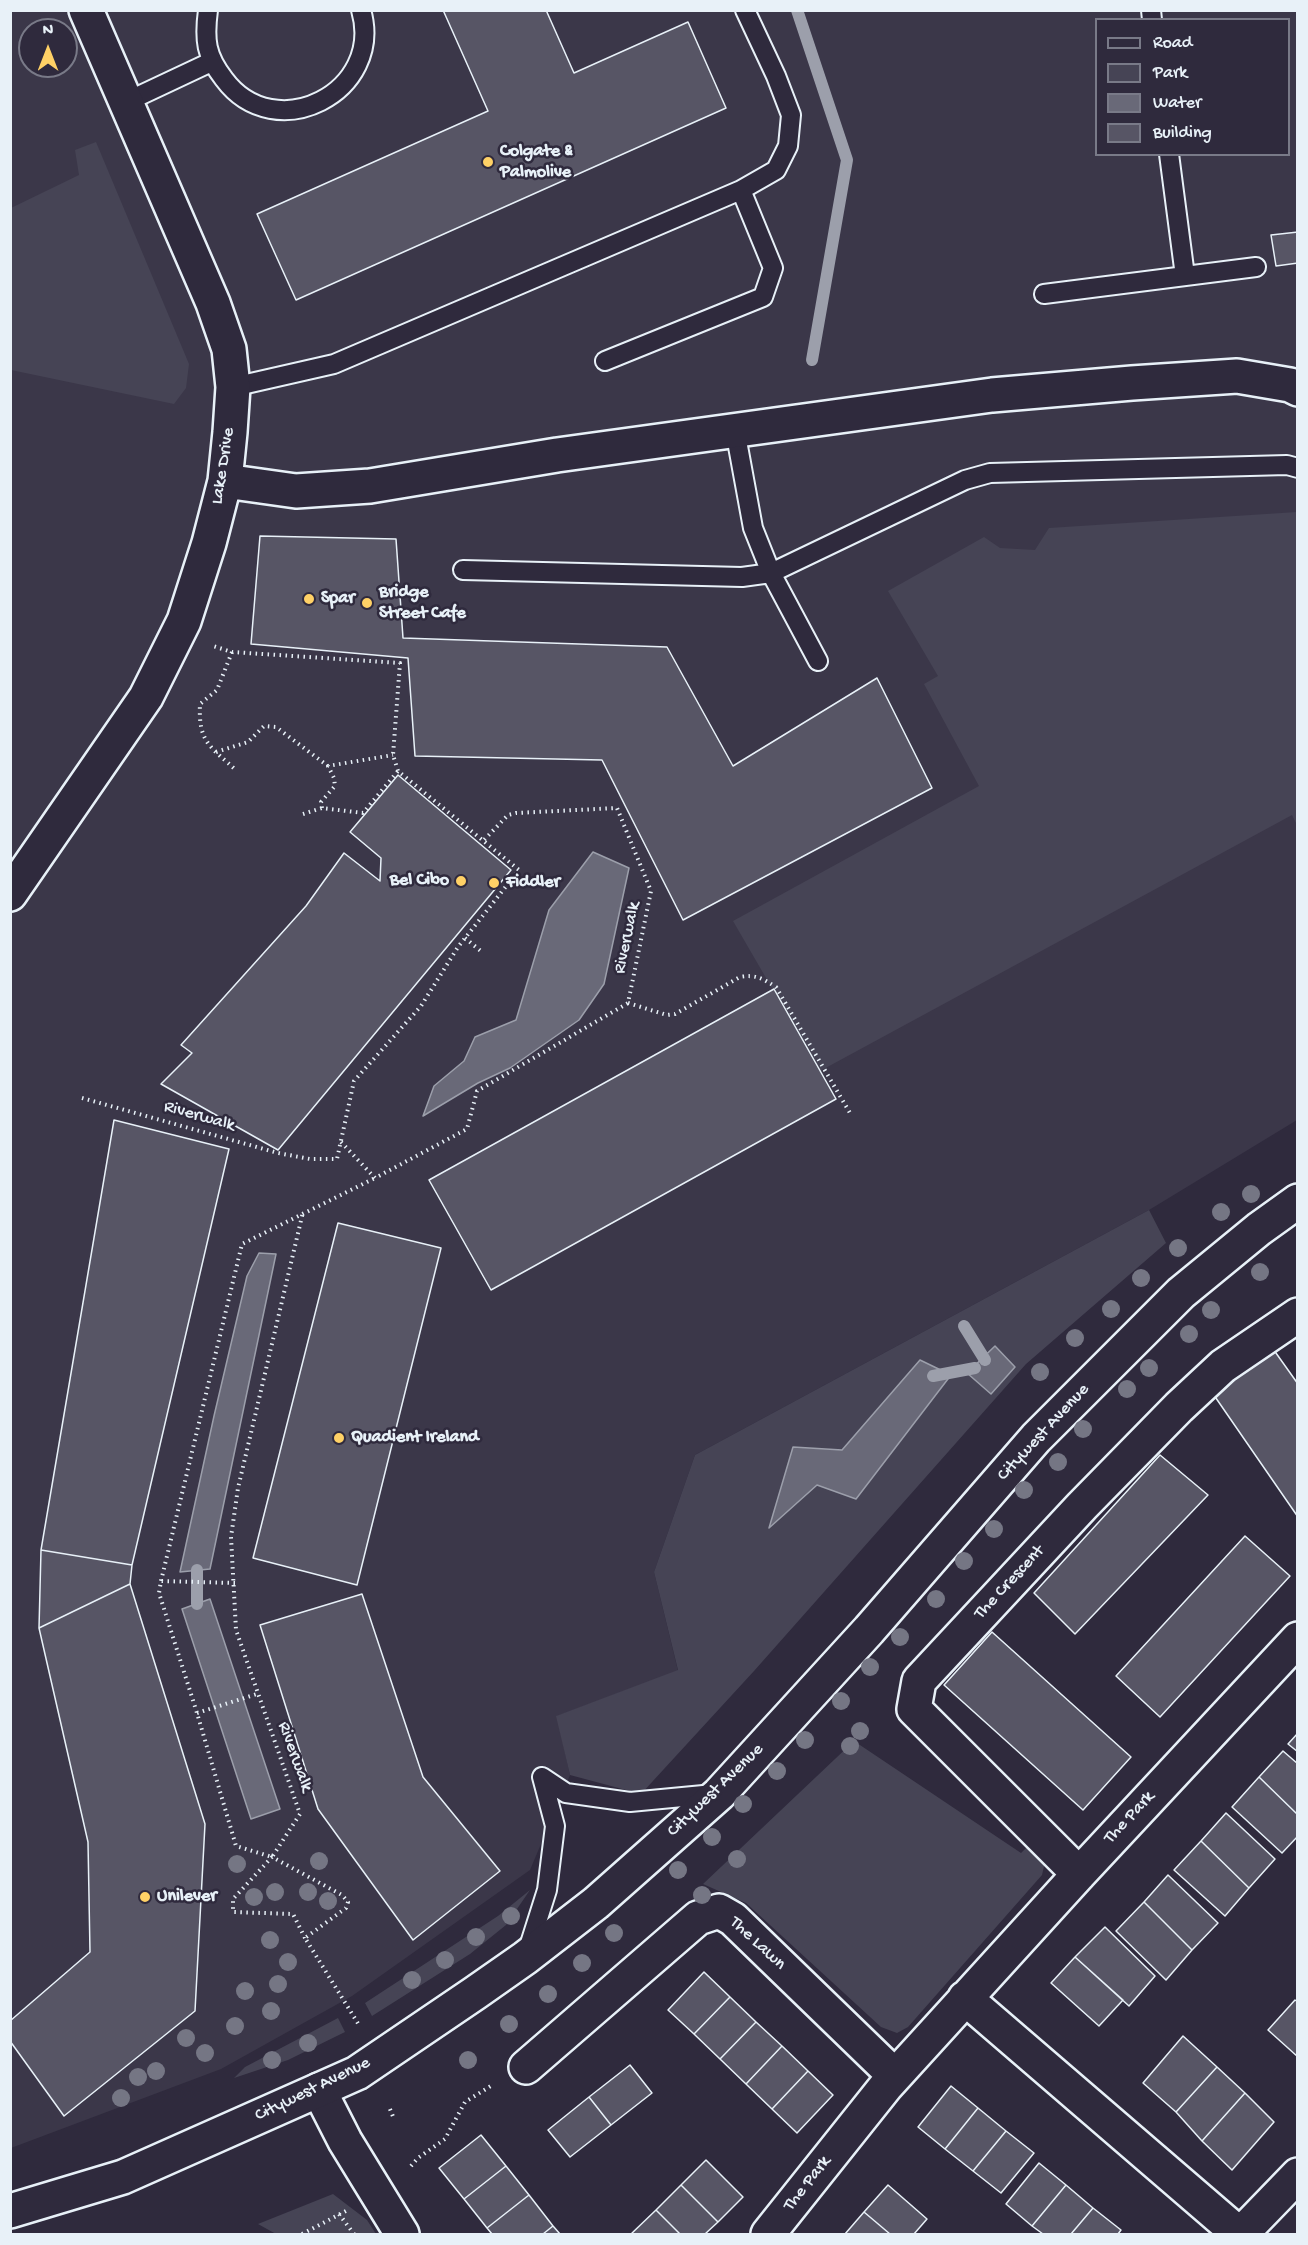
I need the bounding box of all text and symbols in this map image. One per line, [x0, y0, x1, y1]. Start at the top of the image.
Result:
north arrow [18, 18, 78, 78]
legend [1095, 18, 1290, 156]
text: N [43, 22, 53, 41]
text: Road [1153, 33, 1192, 54]
text: Park [1153, 63, 1187, 84]
text: Water [1153, 93, 1201, 114]
text: Building [1153, 123, 1212, 144]
place label: Colgate & Palmolive [500, 141, 572, 184]
marker: Colgate & Palmolive [481, 155, 495, 169]
street label: Lake Drive [207, 426, 241, 506]
place label: Bridge Street Cafe [379, 582, 466, 624]
place label: Spar [321, 588, 355, 610]
marker: Spar [302, 592, 316, 606]
marker: Bridge Street Cafe [360, 596, 374, 610]
place label: Bel Cibo [390, 870, 449, 892]
place label: Fiddler [506, 872, 560, 894]
marker: Bel Cibo [454, 874, 468, 888]
marker: Fiddler [487, 876, 501, 890]
street label: Riverwalk [610, 900, 646, 976]
street label: Riverwalk [161, 1097, 237, 1137]
street label: Citywest Avenue [993, 1380, 1095, 1486]
place label: Quadient Ireland [351, 1427, 478, 1449]
marker: Quadient Ireland [332, 1431, 346, 1445]
street label: The Crescent [970, 1541, 1050, 1625]
street label: Riverwalk [271, 1719, 317, 1795]
street label: Citywest Avenue [663, 1740, 769, 1842]
street label: The Park [1100, 1787, 1160, 1849]
place label: Unilever [157, 1886, 217, 1908]
marker: Unilever [138, 1890, 152, 1904]
street label: The Lawn [724, 1912, 790, 1976]
street label: Citywest Avenue [252, 2053, 374, 2127]
street label: The Park [780, 2152, 836, 2216]

